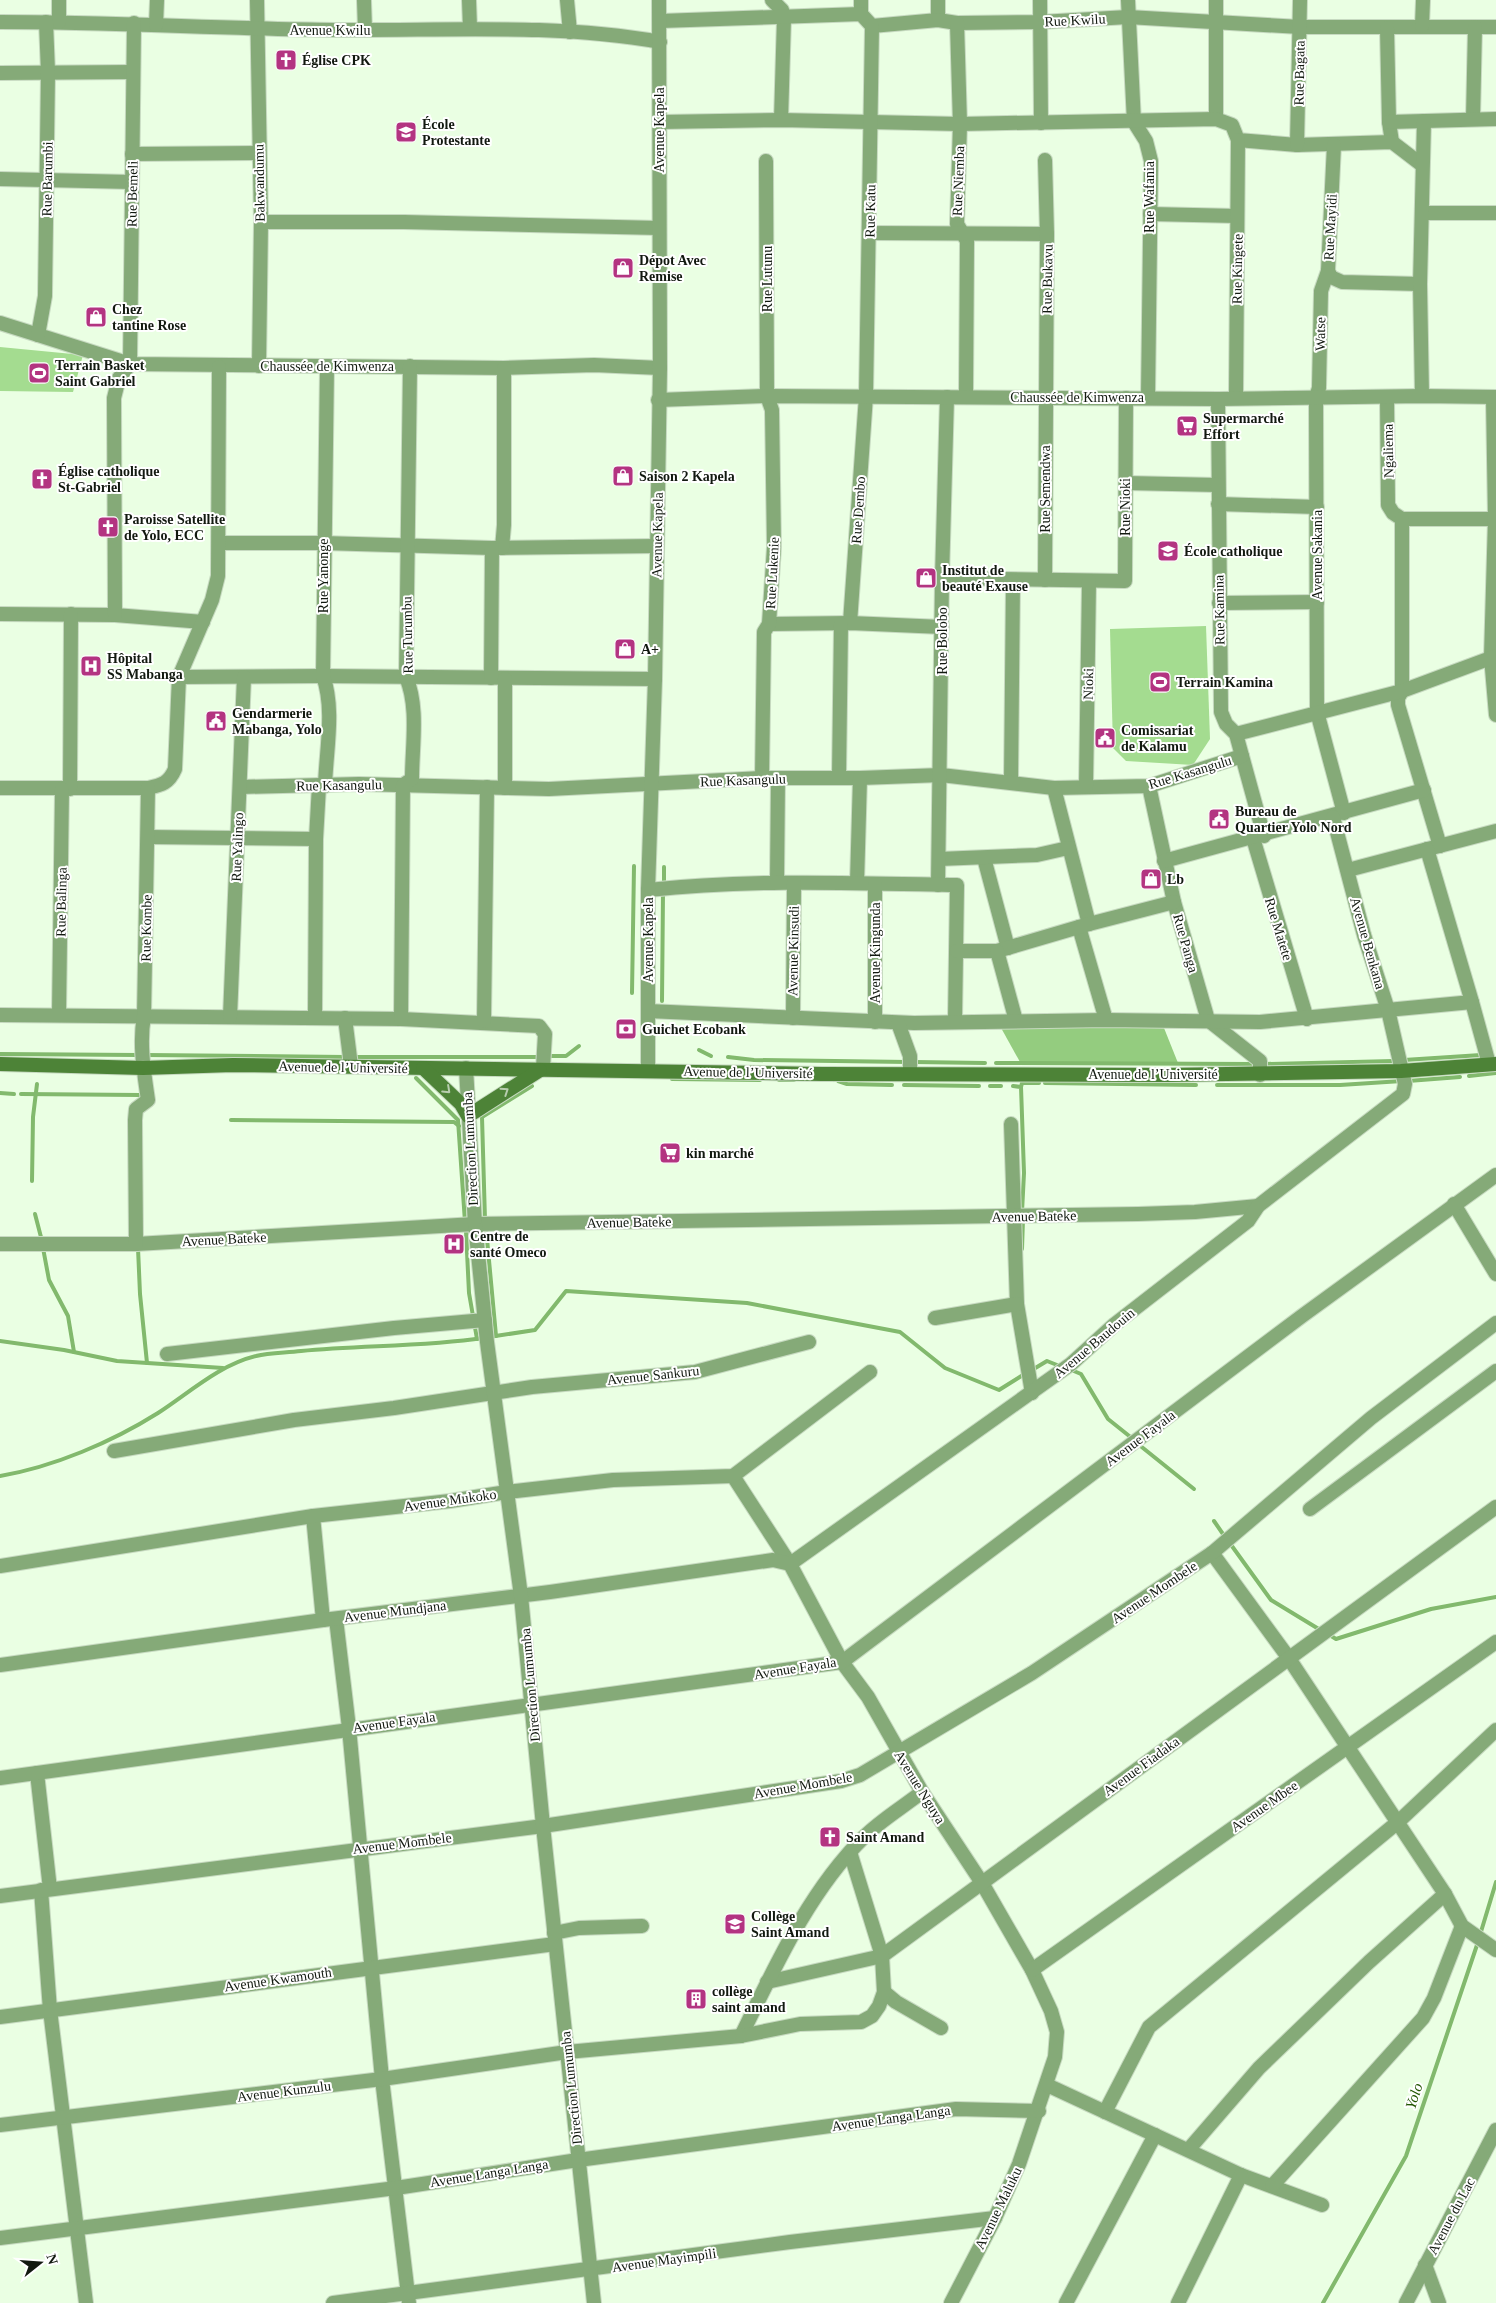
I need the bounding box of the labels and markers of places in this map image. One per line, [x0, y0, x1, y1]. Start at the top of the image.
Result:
church icon: Église CPK [274, 48, 298, 72]
place label: Église CPK [302, 52, 371, 68]
place label: École Protestante [422, 116, 490, 148]
school or university icon: École Protestante [394, 120, 418, 144]
place label: Dépot Avec Remise [639, 253, 706, 284]
shop icon: Dépot Avec Remise [611, 256, 635, 280]
place label: Chez tantine Rose [112, 302, 186, 333]
shop icon: Chez tantine Rose [84, 305, 108, 329]
place label: Terrain Basket Saint Gabriel [55, 358, 145, 389]
sports icon: Terrain Basket Saint Gabriel [27, 361, 51, 385]
place label: Supermarché Effort [1203, 411, 1284, 442]
supermarket icon: Supermarché Effort [1175, 414, 1199, 438]
place label: Église catholique St-Gabriel [58, 463, 160, 495]
shop icon: Saison 2 Kapela [611, 464, 635, 488]
church icon: Église catholique St-Gabriel [30, 467, 54, 491]
place label: Saison 2 Kapela [639, 469, 735, 484]
place label: Paroisse Satellite de Yolo, ECC [124, 512, 225, 543]
church icon: Paroisse Satellite de Yolo, ECC [96, 515, 120, 539]
school or university icon: École catholique [1156, 539, 1180, 563]
place label: École catholique [1184, 543, 1282, 559]
place label: Institut de beauté Exause [942, 563, 1028, 594]
shop icon: Institut de beauté Exause [914, 566, 938, 590]
shop icon: A+ [613, 637, 637, 661]
place label: A+ [641, 642, 659, 657]
place label: Hôpital SS Mabanga [107, 651, 183, 682]
hospital icon: Hôpital SS Mabanga [79, 654, 103, 678]
sports icon: Terrain Kamina [1148, 670, 1172, 694]
place label: Terrain Kamina [1176, 675, 1273, 690]
place label: Gendarmerie Mabanga, Yolo [232, 706, 322, 737]
public building icon: Gendarmerie Mabanga, Yolo [204, 709, 228, 733]
place label: Comissariat de Kalamu [1121, 723, 1194, 754]
public building icon: Comissariat de Kalamu [1093, 726, 1117, 750]
place label: Bureau de Quartier Yolo Nord [1235, 804, 1352, 835]
public building icon: Bureau de Quartier Yolo Nord [1207, 807, 1231, 831]
shop icon: Lb [1139, 867, 1163, 891]
place label: Lb [1167, 872, 1184, 887]
bank icon: Guichet Ecobank [614, 1017, 638, 1041]
place label: Guichet Ecobank [642, 1022, 746, 1037]
supermarket icon: kin marché [658, 1141, 682, 1165]
place label: kin marché [686, 1146, 754, 1161]
place label: Centre de santé Omeco [470, 1229, 547, 1260]
hospital icon: Centre de santé Omeco [442, 1232, 466, 1256]
church icon: Saint Amand [818, 1825, 842, 1849]
place label: Saint Amand [846, 1830, 924, 1845]
place label: Collège Saint Amand [751, 1909, 829, 1940]
school or university icon: Collège Saint Amand [723, 1912, 747, 1936]
place label: collège saint amand [712, 1984, 786, 2015]
building icon: collège saint amand [684, 1987, 708, 2011]

